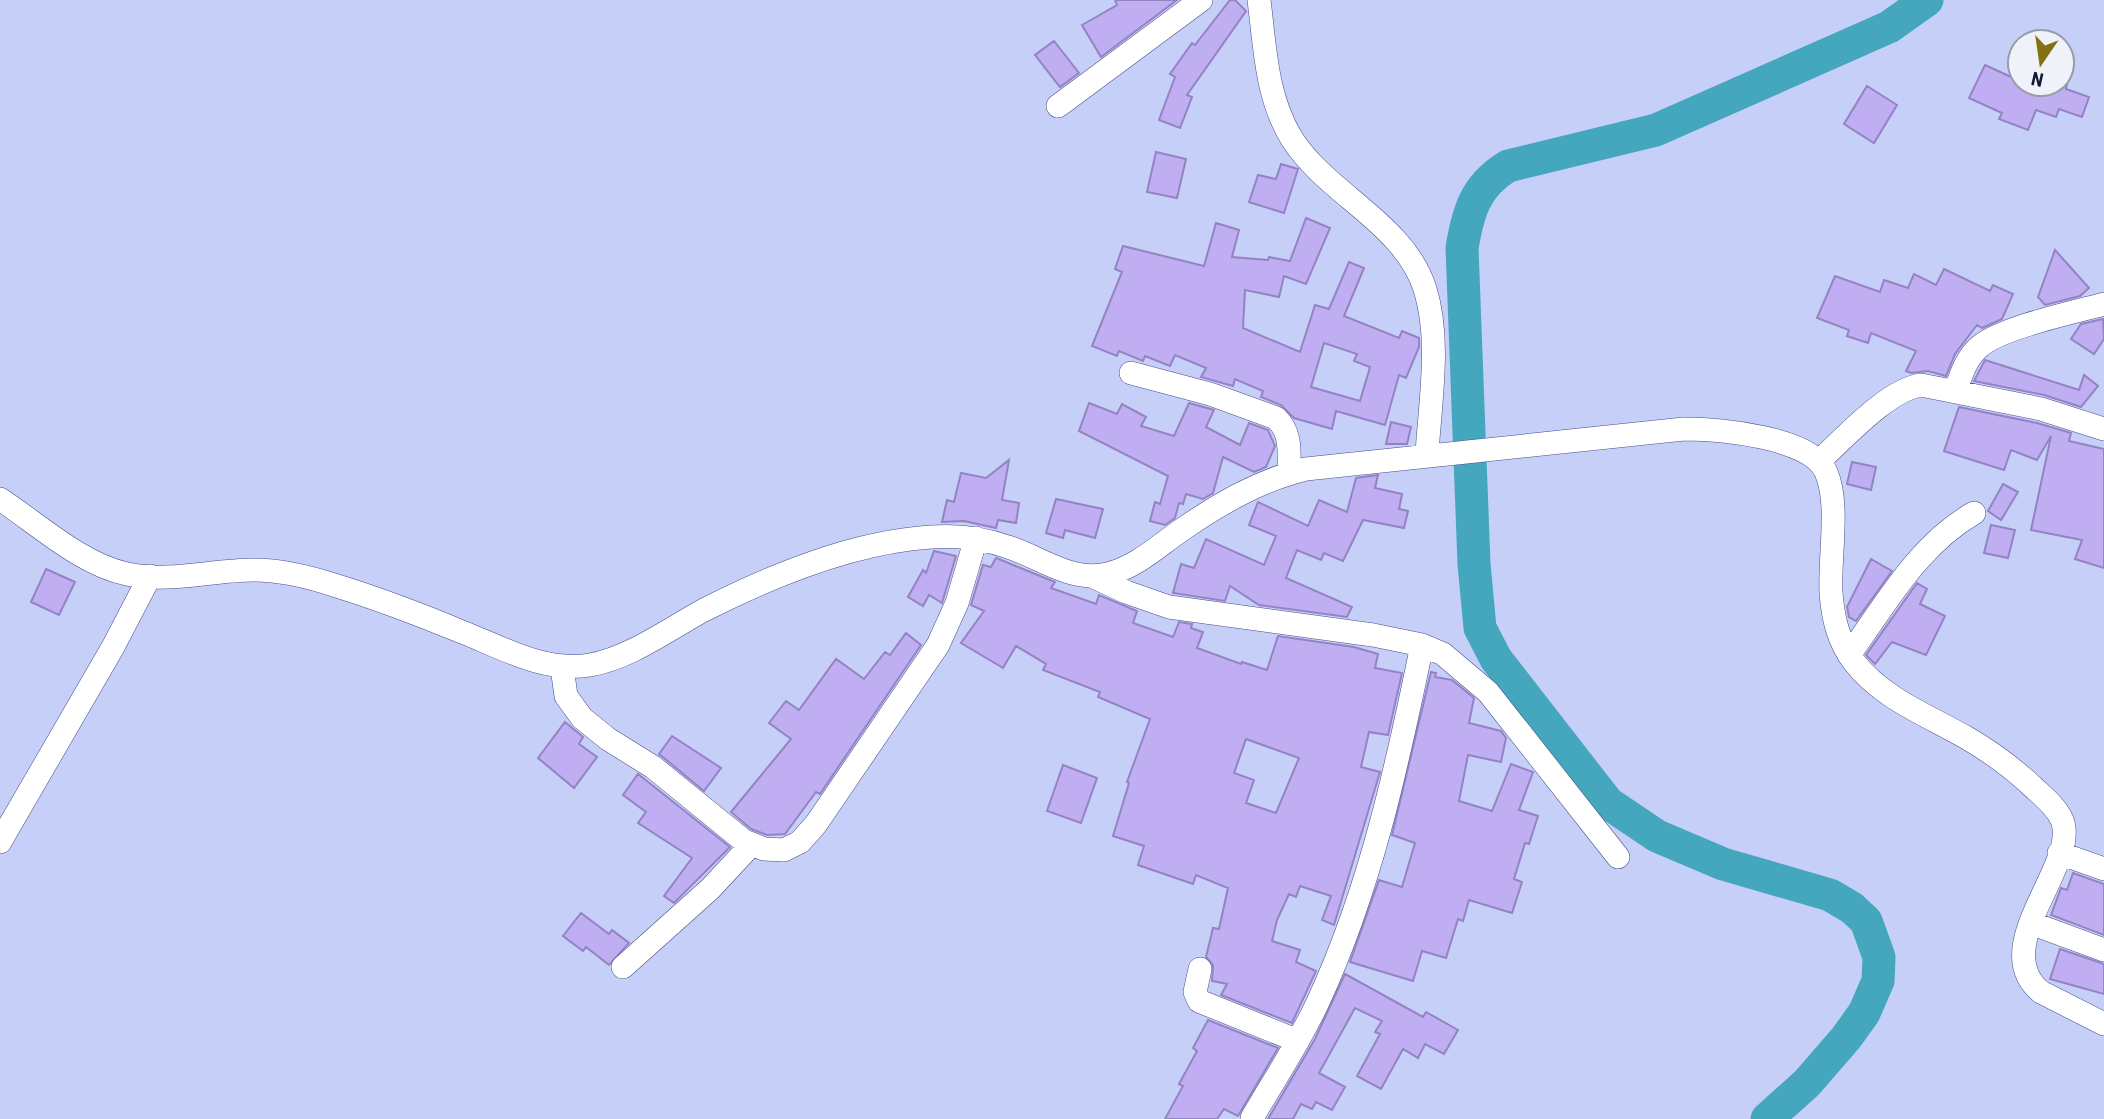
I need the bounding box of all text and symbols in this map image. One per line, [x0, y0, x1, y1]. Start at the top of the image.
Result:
north arrow [2006, 28, 2076, 98]
text: N [2029, 67, 2046, 92]

